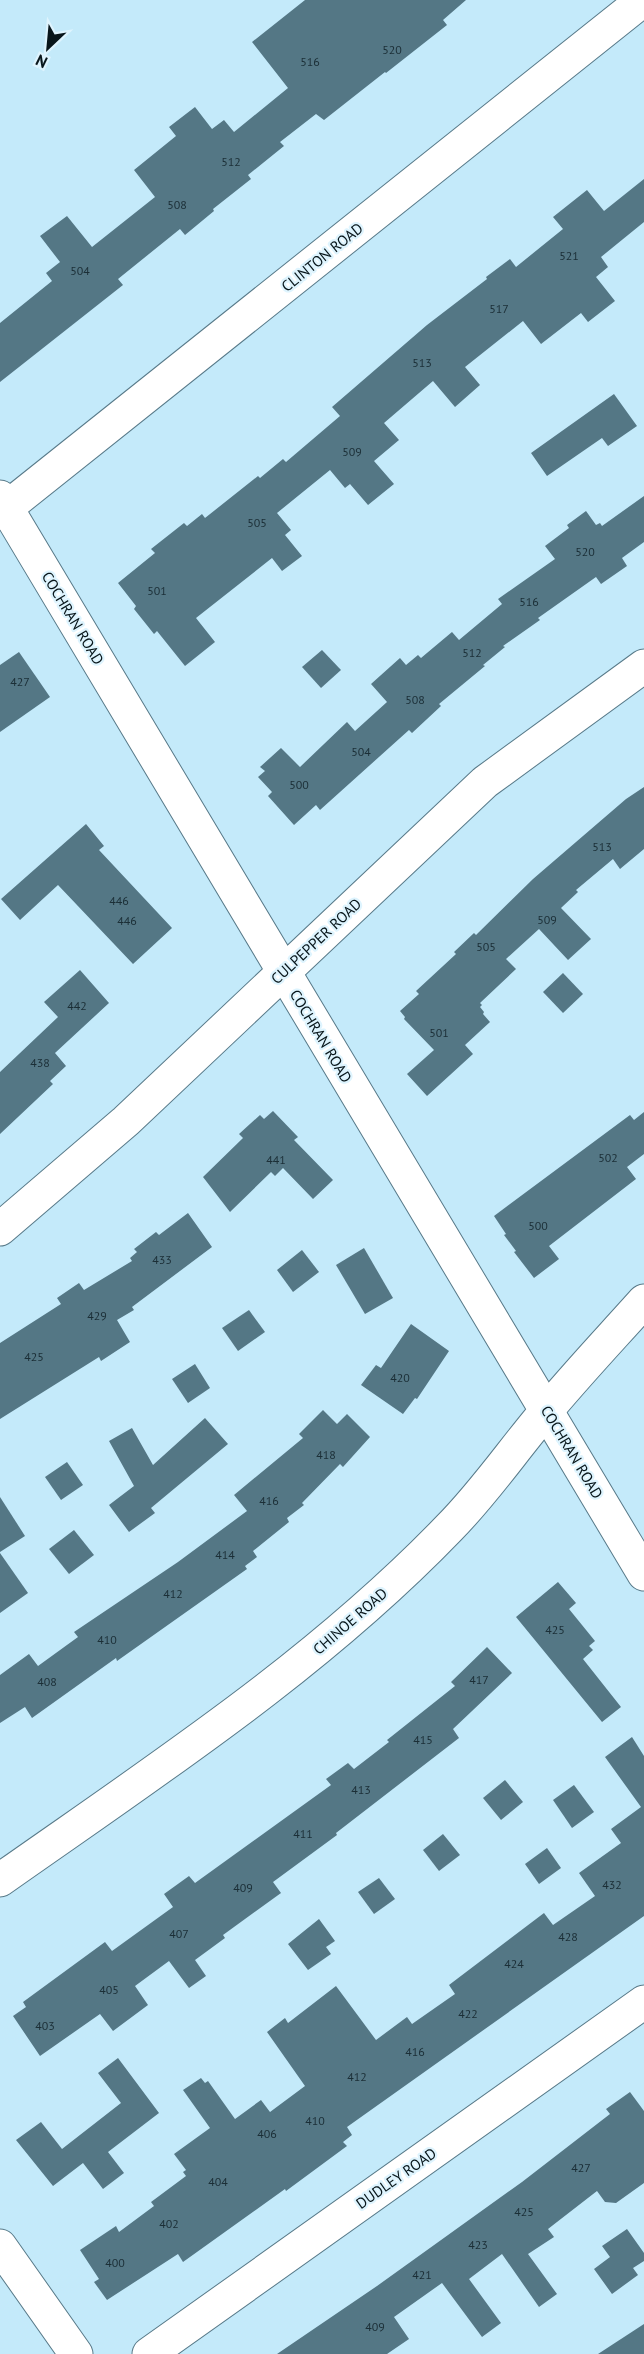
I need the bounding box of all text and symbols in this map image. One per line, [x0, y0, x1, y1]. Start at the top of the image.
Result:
north arrow [18, 18, 78, 78]
house number: 520 [382, 42, 402, 57]
text: N [32, 50, 51, 73]
house number: 516 [300, 54, 320, 69]
house number: 512 [221, 154, 241, 169]
house number: 508 [167, 197, 187, 212]
street label: CLINTON ROAD [277, 218, 367, 296]
house number: 521 [559, 248, 579, 263]
house number: 504 [70, 263, 90, 278]
house number: 517 [489, 301, 509, 316]
house number: 513 [412, 355, 432, 370]
house number: 509 [342, 444, 362, 459]
house number: 505 [247, 515, 267, 530]
house number: 520 [575, 544, 595, 559]
street label: COCHRAN ROAD [38, 568, 108, 668]
house number: 501 [147, 583, 167, 598]
house number: 516 [519, 594, 539, 609]
house number: 512 [462, 645, 482, 660]
house number: 427 [10, 674, 30, 689]
house number: 508 [405, 692, 425, 707]
house number: 504 [351, 744, 371, 759]
house number: 500 [289, 777, 309, 792]
house number: 513 [592, 839, 612, 854]
house number: 446 [109, 893, 129, 908]
street label: CULPEPPER ROAD [267, 894, 365, 988]
house number: 509 [537, 912, 557, 927]
house number: 446 [117, 913, 137, 928]
house number: 505 [476, 939, 496, 954]
street label: COCHRAN ROAD [286, 986, 356, 1086]
house number: 442 [67, 998, 87, 1013]
house number: 501 [429, 1025, 449, 1040]
house number: 438 [30, 1055, 50, 1070]
house number: 502 [598, 1150, 618, 1165]
house number: 441 [266, 1152, 286, 1167]
house number: 500 [528, 1218, 548, 1233]
house number: 433 [152, 1252, 172, 1267]
house number: 429 [87, 1308, 107, 1323]
house number: 425 [24, 1349, 44, 1364]
house number: 420 [390, 1370, 410, 1385]
street label: COCHRAN ROAD [537, 1402, 607, 1502]
house number: 418 [316, 1447, 336, 1462]
house number: 416 [259, 1493, 279, 1508]
house number: 414 [215, 1547, 235, 1562]
street label: CHINOE ROAD [309, 1584, 391, 1658]
house number: 412 [163, 1586, 183, 1601]
house number: 425 [545, 1622, 565, 1637]
house number: 410 [97, 1632, 117, 1647]
house number: 417 [469, 1672, 489, 1687]
house number: 408 [37, 1674, 57, 1689]
house number: 415 [413, 1732, 433, 1747]
house number: 413 [351, 1782, 371, 1797]
house number: 411 [293, 1826, 313, 1841]
house number: 432 [602, 1877, 622, 1892]
house number: 409 [233, 1880, 253, 1895]
house number: 407 [169, 1926, 189, 1941]
house number: 428 [558, 1929, 578, 1944]
house number: 424 [504, 1956, 524, 1971]
house number: 405 [99, 1982, 119, 1997]
house number: 422 [458, 2006, 478, 2021]
house number: 403 [35, 2018, 55, 2033]
house number: 416 [405, 2044, 425, 2059]
house number: 412 [347, 2069, 367, 2084]
house number: 410 [305, 2113, 325, 2128]
house number: 406 [257, 2126, 277, 2141]
street label: DUDLEY ROAD [352, 2143, 440, 2213]
house number: 427 [571, 2160, 591, 2175]
house number: 404 [208, 2174, 228, 2189]
house number: 425 [514, 2204, 534, 2219]
house number: 402 [159, 2216, 179, 2231]
house number: 423 [468, 2237, 488, 2252]
house number: 400 [105, 2255, 125, 2270]
house number: 421 [412, 2267, 432, 2282]
house number: 409 [365, 2319, 385, 2334]

